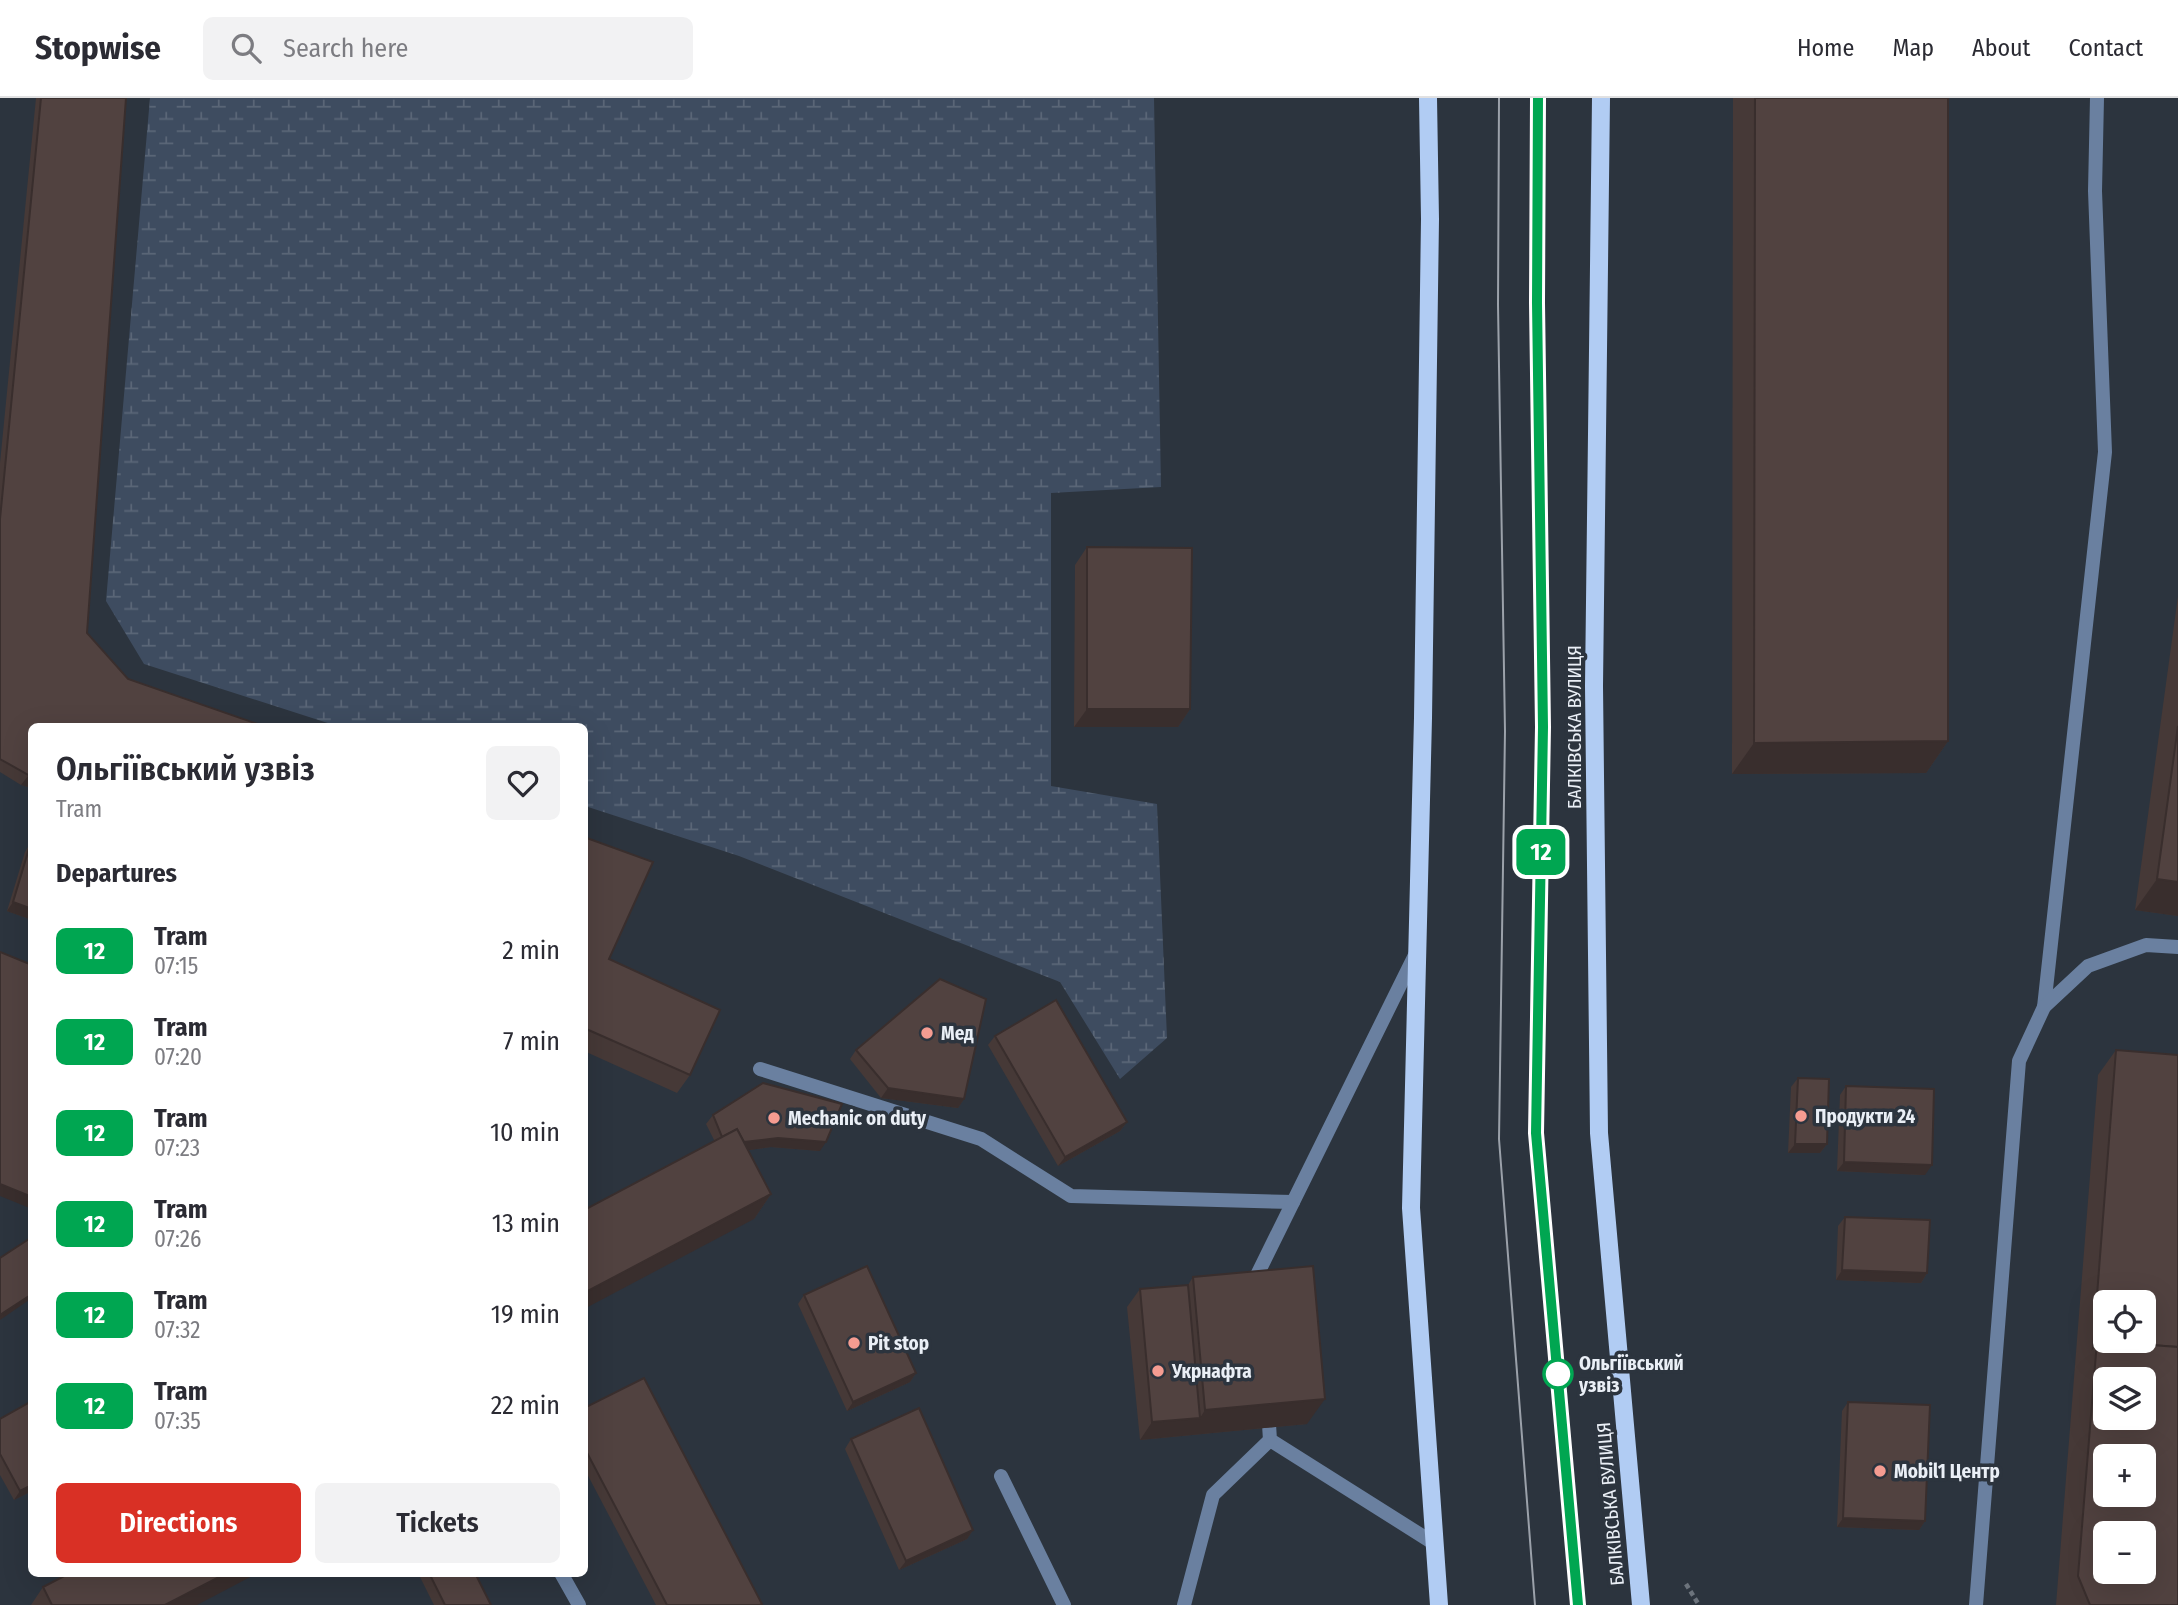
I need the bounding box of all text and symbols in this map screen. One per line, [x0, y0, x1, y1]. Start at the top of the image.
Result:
search box [203, 17, 693, 80]
text: Stopwise [35, 28, 161, 68]
icon: search [227, 29, 265, 67]
text: Search here [283, 33, 408, 64]
text: Home [1797, 34, 1854, 62]
text: Map [1892, 34, 1934, 62]
text: About [1972, 34, 2030, 62]
text: Contact [2068, 34, 2143, 62]
street label: БАЛКІВСЬКА ВУЛИЦЯ [1563, 645, 1586, 809]
button: heart [486, 746, 560, 820]
text: Ольгіївський узвіз [56, 749, 315, 789]
text: Tram [56, 795, 102, 823]
line badge: 12 [1510, 829, 1572, 875]
text: 12 [1530, 838, 1552, 866]
text: Departures [56, 858, 177, 889]
text: Tram [154, 921, 207, 952]
text: 2 min [502, 935, 560, 966]
text: 12 [84, 937, 105, 965]
text: 07:15 [154, 952, 198, 980]
text: Tram [154, 1012, 207, 1043]
place label: Мед [941, 1022, 974, 1045]
marker: Мед [919, 1025, 935, 1041]
text: 7 min [503, 1026, 560, 1057]
text: 12 [84, 1028, 105, 1056]
text: 07:20 [154, 1043, 202, 1071]
text: Tram [154, 1103, 207, 1134]
place label: Продукти 24 [1815, 1105, 1916, 1128]
place label: Mechanic on duty [788, 1107, 927, 1130]
marker: Продукти 24 [1793, 1108, 1809, 1124]
marker: Mechanic on duty [766, 1110, 782, 1126]
text: 10 min [490, 1117, 560, 1148]
text: 12 [84, 1119, 105, 1147]
text: 07:23 [154, 1134, 200, 1162]
text: Tram [154, 1194, 207, 1225]
text: 13 min [492, 1208, 560, 1239]
text: 12 [84, 1210, 105, 1238]
text: 07:26 [154, 1225, 201, 1253]
text: Tram [154, 1285, 207, 1316]
map controls [2093, 1290, 2156, 1584]
button: locate [2093, 1290, 2156, 1353]
text: 19 min [491, 1299, 560, 1330]
text: 12 [84, 1301, 105, 1329]
text: 07:32 [154, 1316, 200, 1344]
place label: Pit stop [868, 1332, 929, 1355]
marker: Pit stop [846, 1335, 862, 1351]
place label: Ольгіївський узвіз [1578, 1352, 1684, 1397]
marker: Ольгіївський узвіз [1543, 1359, 1573, 1389]
place label: Укрнафта [1171, 1360, 1252, 1383]
marker: Укрнафта [1150, 1363, 1166, 1379]
button: layers [2093, 1367, 2156, 1430]
text: Tram [154, 1376, 207, 1407]
text: 22 min [491, 1390, 560, 1421]
text: 12 [84, 1392, 105, 1420]
text: 07:35 [154, 1407, 201, 1435]
street label: БАЛКІВСЬКА ВУЛИЦЯ [1592, 1421, 1629, 1587]
button: + [2093, 1444, 2156, 1507]
place label: Mobil1 Центр [1894, 1460, 2000, 1483]
marker: Mobil1 Центр [1872, 1463, 1888, 1479]
button: Directions [56, 1483, 301, 1563]
button: Tickets [315, 1483, 560, 1563]
button: − [2093, 1521, 2156, 1584]

